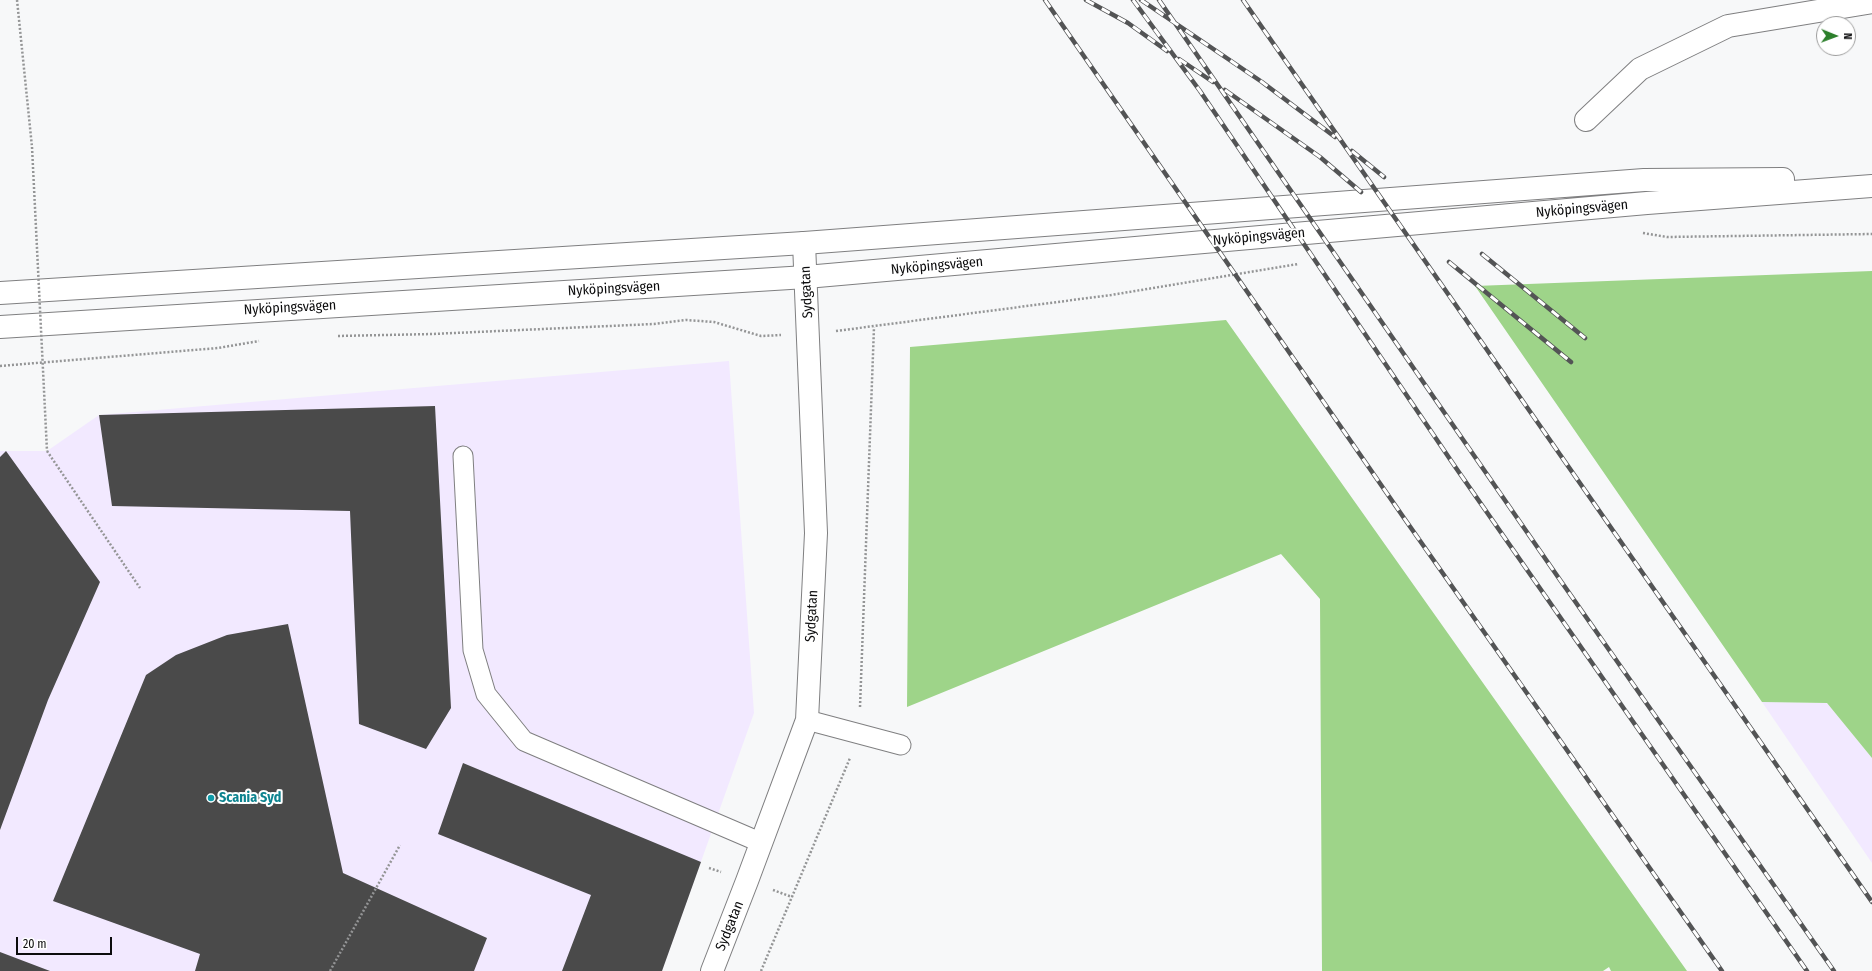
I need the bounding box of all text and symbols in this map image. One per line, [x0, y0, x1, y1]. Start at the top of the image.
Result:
north arrow [1816, 16, 1856, 56]
text: N [1841, 33, 1854, 40]
street label: Nyköpingsvägen [1535, 197, 1629, 221]
street label: Nyköpingsvägen [1212, 225, 1306, 249]
street label: Nyköpingsvägen [890, 254, 984, 278]
street label: Sydgatan [797, 265, 817, 319]
street label: Nyköpingsvägen [567, 278, 661, 300]
street label: Nyköpingsvägen [243, 297, 337, 319]
street label: Sydgatan [802, 589, 822, 643]
place label: Scania Syd [219, 790, 281, 806]
marker: Scania Syd [206, 793, 216, 803]
street label: Sydgatan [712, 899, 748, 953]
scale bar [18, 929, 114, 955]
text: 20 m [23, 937, 47, 951]

